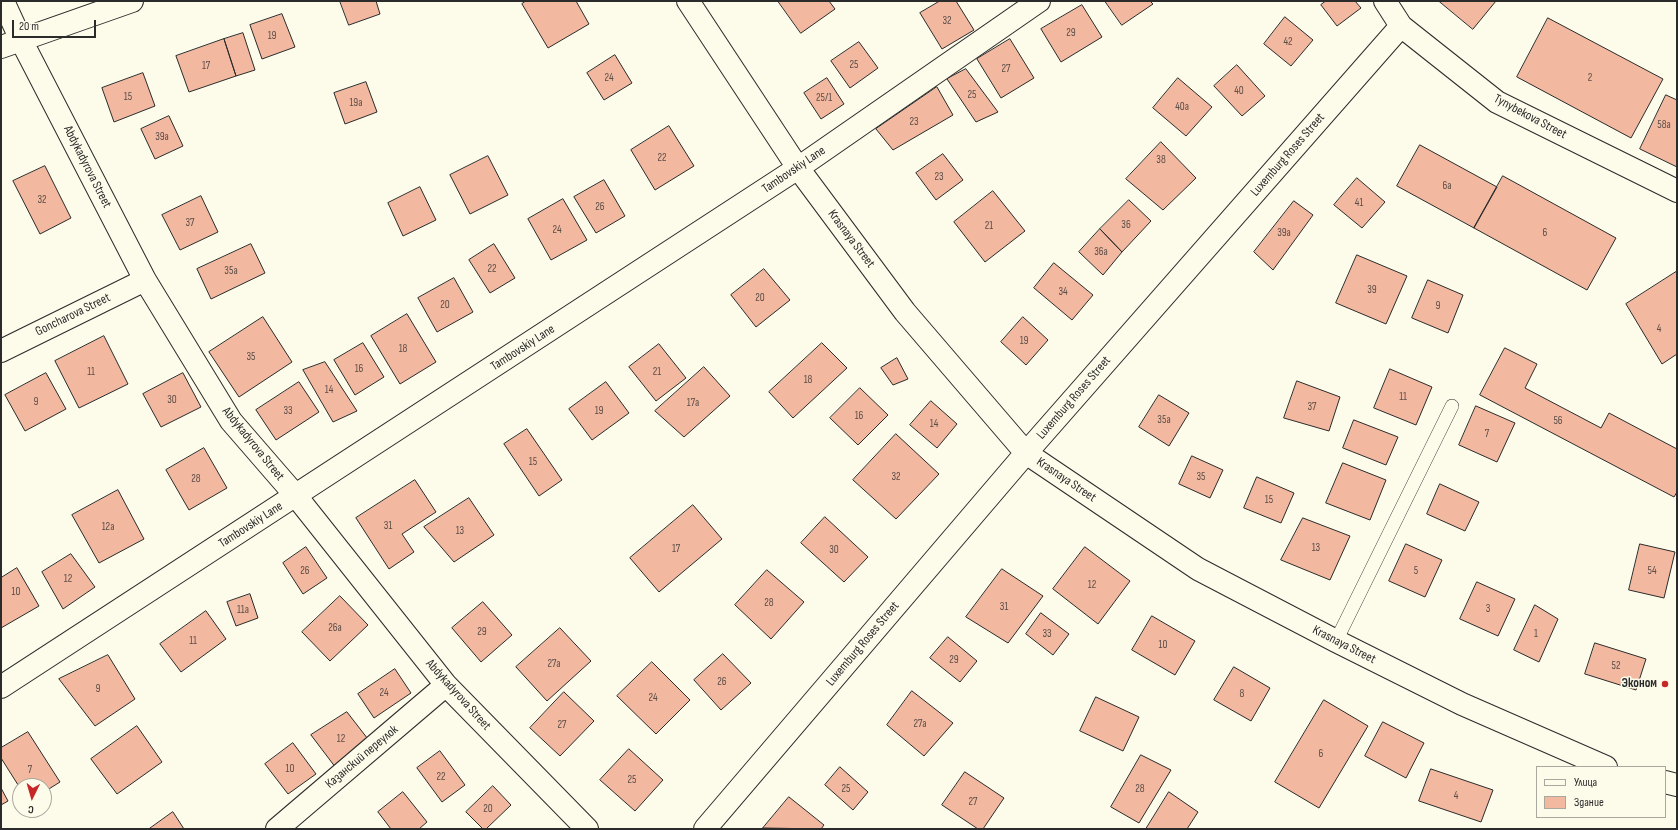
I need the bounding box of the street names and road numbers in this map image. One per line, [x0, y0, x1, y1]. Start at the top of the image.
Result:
street label: Tynybekova Street [1491, 91, 1569, 143]
street label: Luxemburg Roses Street [1248, 110, 1328, 200]
street label: Abdykadyrova Street [60, 123, 114, 211]
street label: Tambovskiy Lane [759, 143, 829, 197]
street label: Krasnaya Street [824, 207, 878, 271]
street label: Goncharova Street [33, 290, 113, 340]
street label: Tambovskiy Lane [488, 322, 558, 374]
street label: Luxemburg Roses Street [1034, 353, 1114, 443]
street label: Abdykadyrova Street [219, 404, 287, 484]
street label: Krasnaya Street [1033, 454, 1099, 506]
street label: Tambovskiy Lane [216, 499, 286, 551]
street label: Luxemburg Roses Street [823, 599, 903, 689]
street label: Krasnaya Street [1310, 622, 1378, 668]
street label: Abdykadyrova Street [422, 656, 494, 734]
street label: Казанский переулок [322, 722, 402, 792]

